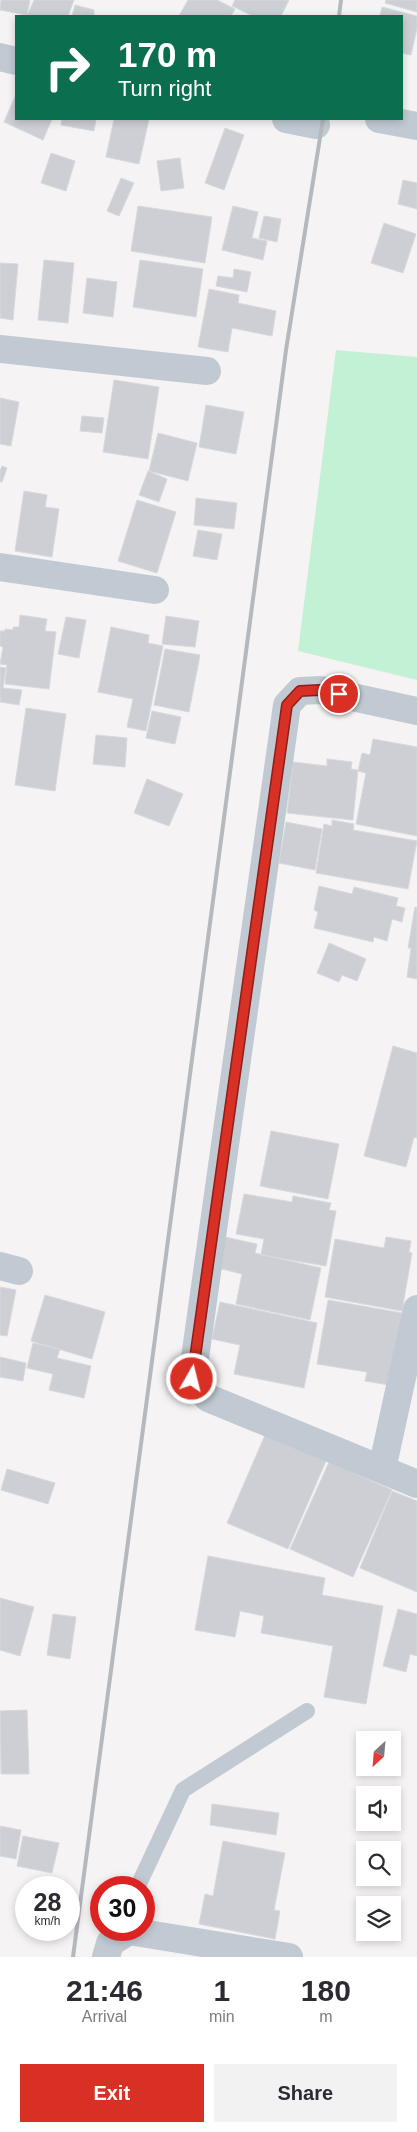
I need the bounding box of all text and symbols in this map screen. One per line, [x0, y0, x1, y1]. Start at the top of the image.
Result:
icon: right [35, 35, 100, 100]
text: 170 m [118, 35, 217, 74]
text: Turn right [118, 76, 211, 101]
pin [318, 673, 360, 715]
icon: arrive [325, 680, 353, 708]
position arrow [165, 1352, 217, 1404]
north arrow [356, 1731, 401, 1776]
map controls [356, 1731, 401, 1941]
button: sound [356, 1786, 401, 1831]
button: search [356, 1841, 401, 1886]
speed limit sign: 30 [90, 1876, 155, 1941]
text: 28 [34, 1888, 61, 1916]
button: layers [356, 1896, 401, 1941]
text: km/h [34, 1914, 61, 1928]
text: 21:46 [66, 1974, 143, 2007]
text: 1 [213, 1974, 230, 2007]
text: 180 [301, 1974, 351, 2007]
text: Arrival [82, 2008, 127, 2025]
text: min [209, 2008, 235, 2025]
text: m [319, 2008, 332, 2025]
button: Exit [20, 2064, 204, 2122]
button: Share [214, 2064, 397, 2122]

